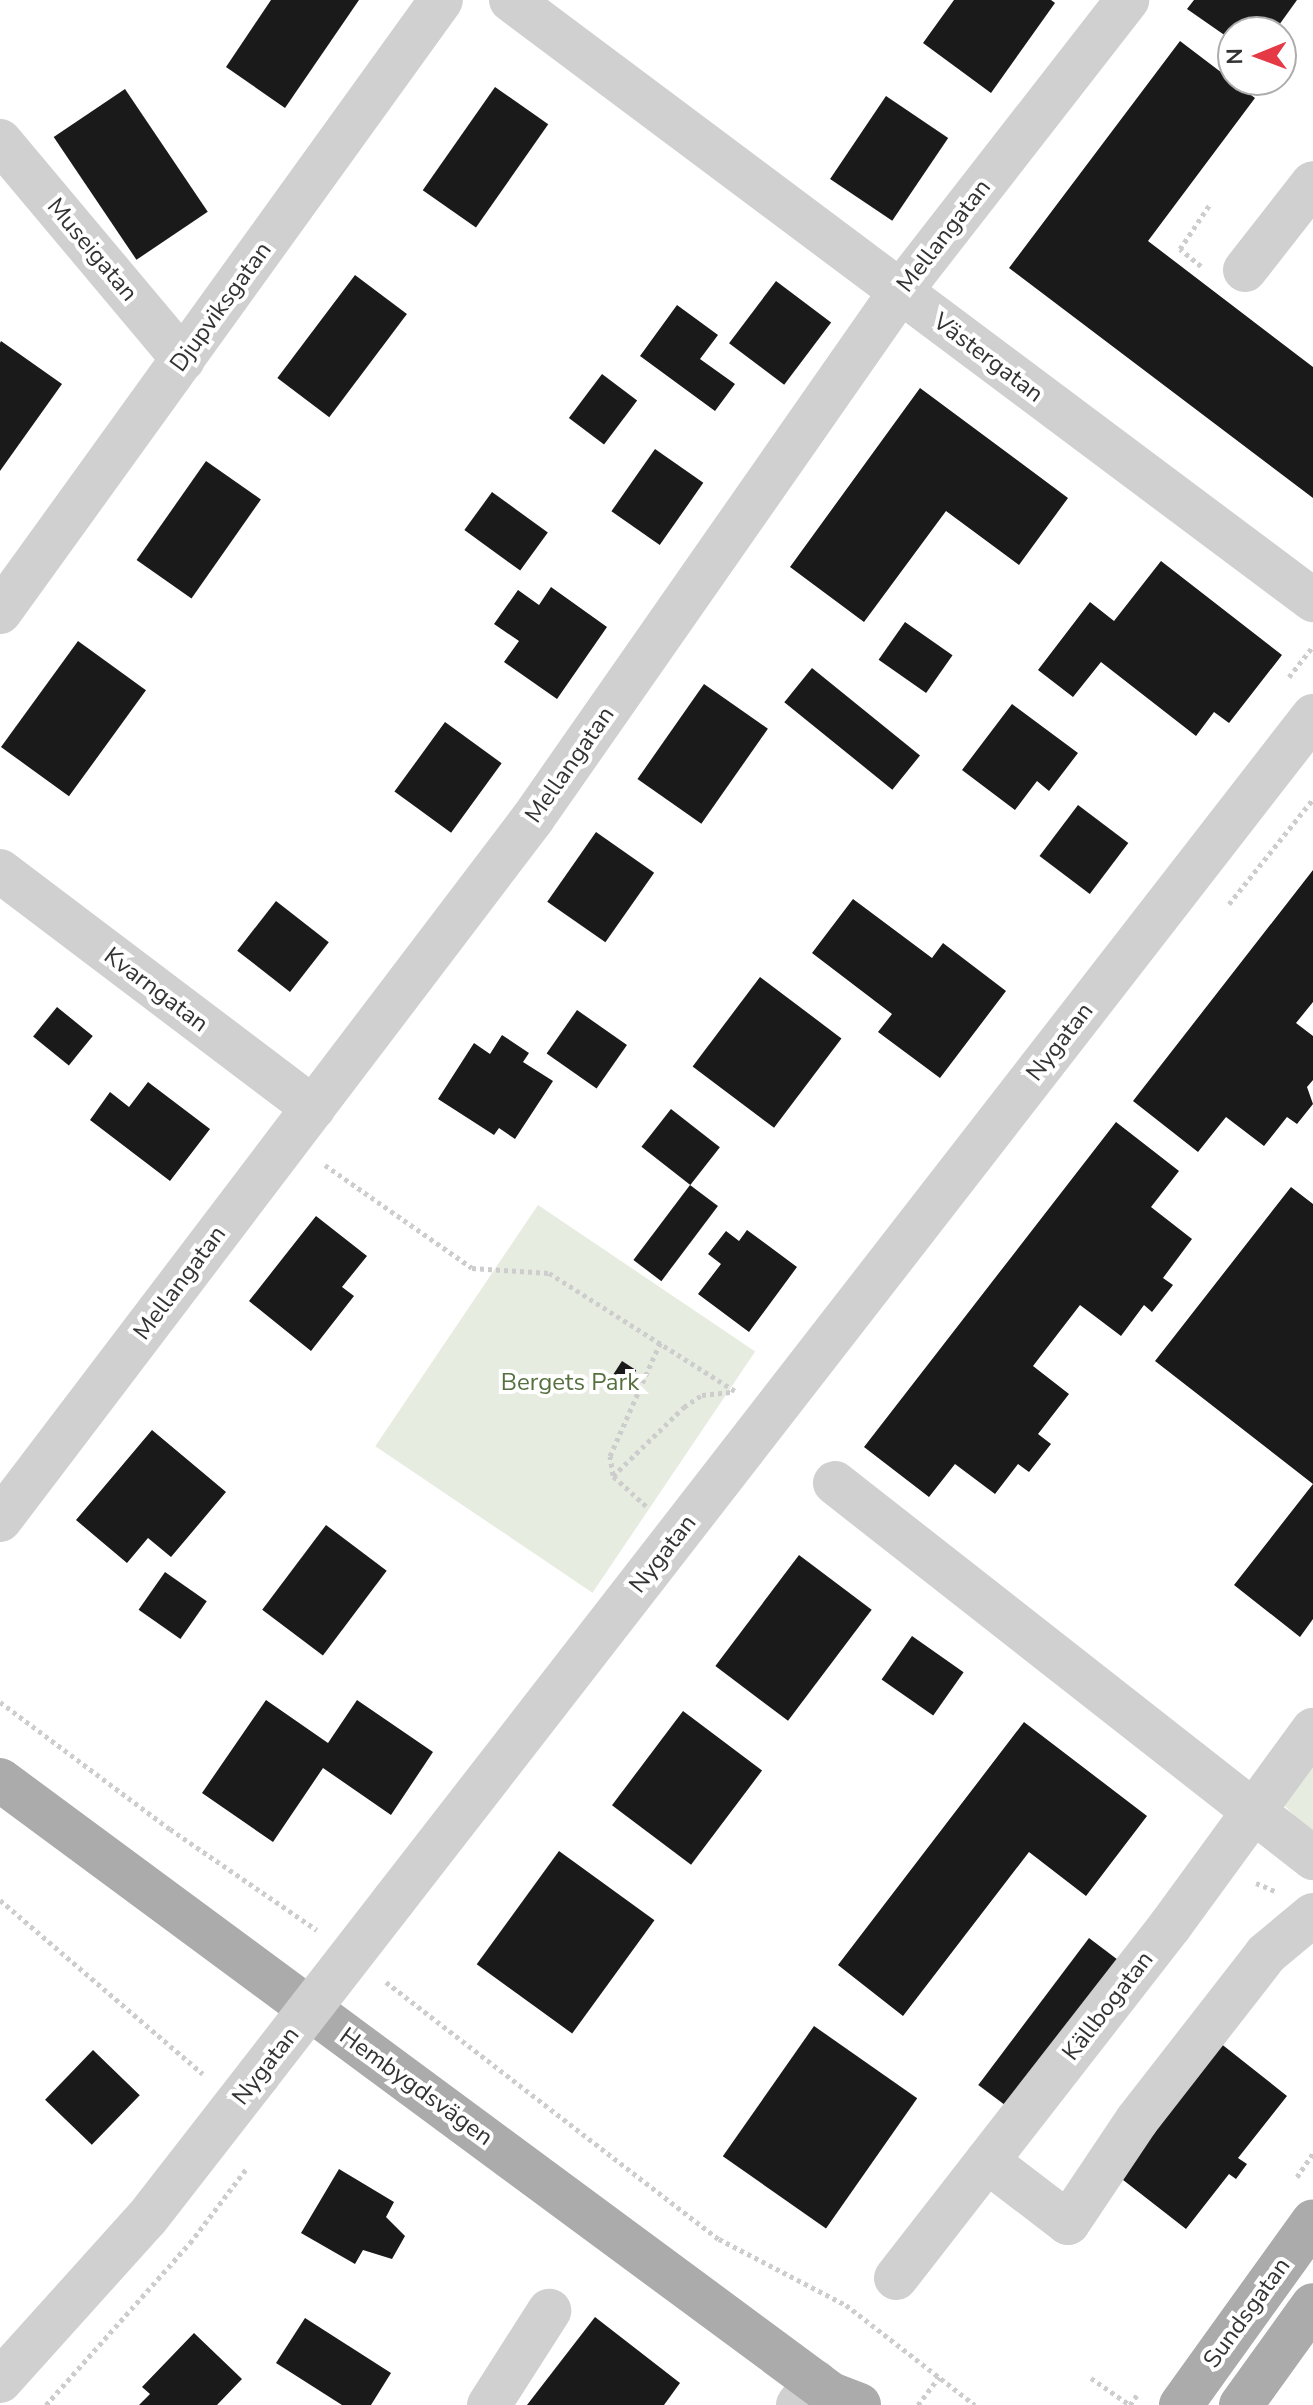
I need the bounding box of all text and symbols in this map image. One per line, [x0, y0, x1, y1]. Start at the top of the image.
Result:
north arrow [1217, 16, 1297, 96]
text: N [1220, 48, 1250, 65]
street label: Mellangatan [891, 174, 997, 298]
street label: Museigatan [41, 193, 143, 307]
street label: Djupviksgatan [164, 236, 278, 378]
street label: Västergatan [927, 307, 1049, 409]
street label: Mellangatan [519, 701, 621, 829]
street label: Kvarngatan [98, 942, 214, 1038]
street label: Nygatan [1020, 997, 1100, 1087]
street label: Mellangatan [128, 1220, 232, 1346]
park label: Bergets Park [501, 1369, 639, 1397]
street label: Nygatan [623, 1509, 703, 1599]
street label: Källbogatan [1056, 1946, 1160, 2066]
street label: Nygatan [226, 2021, 306, 2111]
street label: Hembygdsvägen [334, 2022, 498, 2152]
street label: Sundsgatan [1197, 2252, 1297, 2374]

